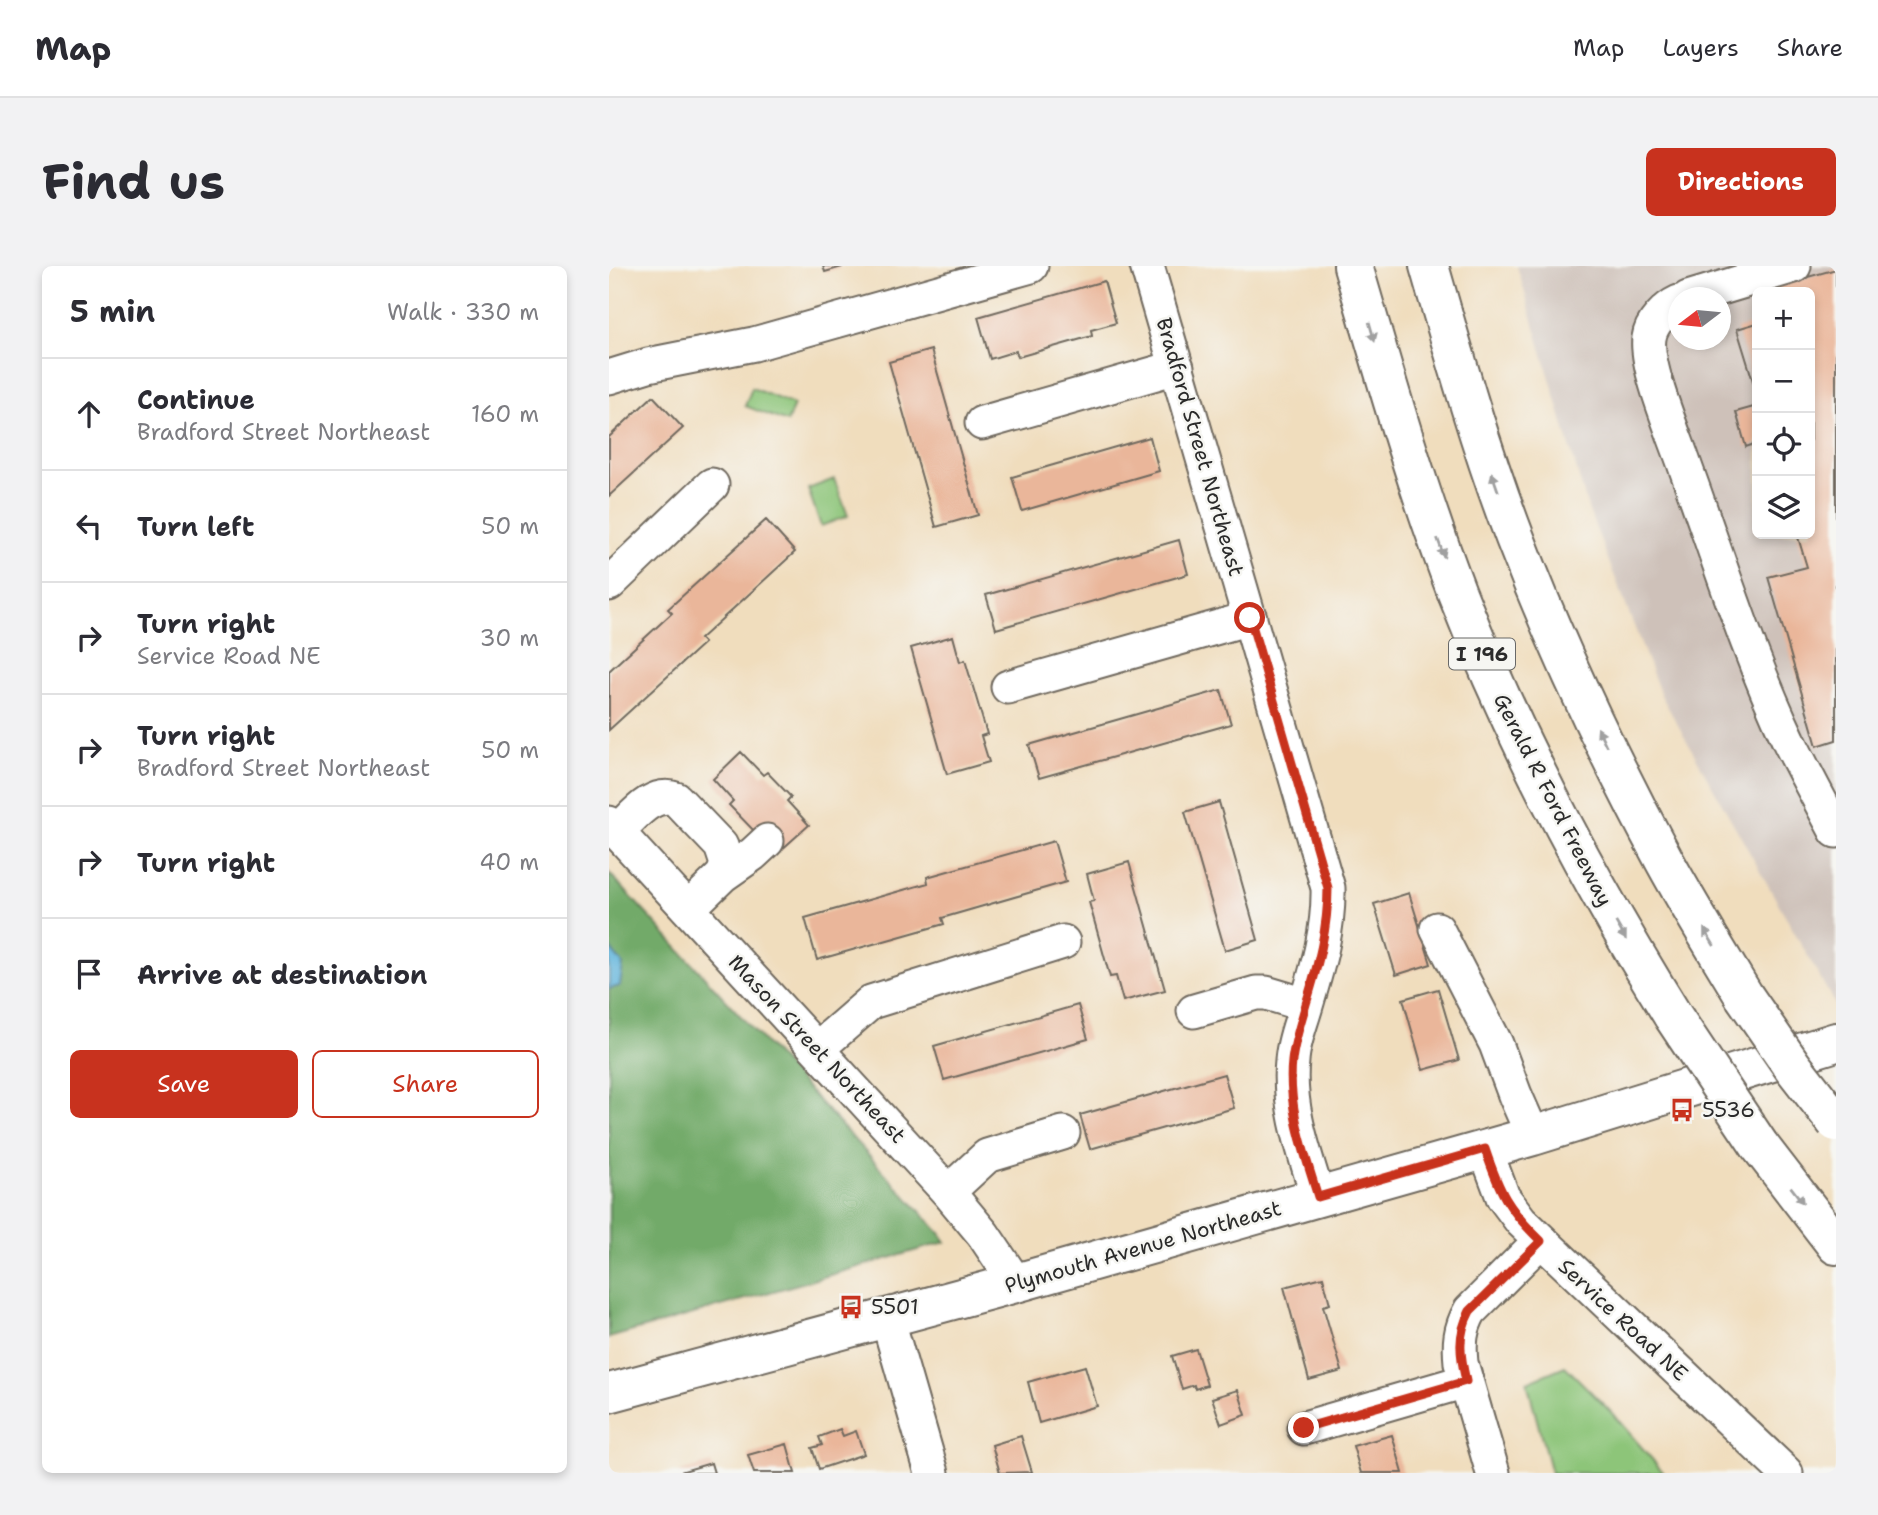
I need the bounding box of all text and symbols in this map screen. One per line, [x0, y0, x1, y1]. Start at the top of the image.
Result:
text: Map [35, 26, 111, 71]
text: Map [1573, 32, 1624, 64]
text: Layers [1662, 32, 1739, 64]
text: Share [1777, 32, 1843, 64]
button: Directions [1646, 148, 1836, 216]
text: Find us [42, 149, 225, 215]
north arrow [1668, 287, 1731, 350]
map controls [1752, 287, 1815, 539]
button: + [1752, 287, 1815, 350]
text: 5 min [70, 291, 155, 332]
text: Walk · 330 m [387, 297, 539, 327]
street label: Bradford Street Northeast [1150, 314, 1250, 580]
one-way arrow [1367, 321, 1377, 342]
button: − [1752, 350, 1815, 413]
text: Continue [137, 382, 255, 417]
icon: ahead [70, 395, 108, 433]
text: 160 m [471, 399, 539, 429]
button: locate [1752, 413, 1815, 476]
text: Bradford Street Northeast [137, 417, 430, 447]
one-way arrow [1489, 472, 1500, 493]
button: layers [1752, 476, 1815, 539]
icon: left [70, 507, 108, 545]
text: Turn left [137, 509, 254, 544]
text: 50 m [481, 511, 539, 541]
one-way arrow [1436, 538, 1447, 559]
route start [1234, 602, 1265, 633]
text: Turn right [137, 606, 275, 641]
icon: right [70, 619, 108, 657]
text: 30 m [480, 623, 539, 653]
road number: I 196 [1449, 638, 1515, 670]
text: Service Road NE [137, 641, 321, 671]
street label: Gerald R Ford Freeway [1487, 689, 1619, 911]
text: Turn right [137, 718, 275, 753]
one-way arrow [1596, 727, 1607, 747]
icon: right [70, 731, 108, 769]
text: 50 m [481, 735, 539, 765]
text: Bradford Street Northeast [137, 753, 430, 783]
icon: right [70, 843, 108, 881]
text: Turn right [137, 845, 275, 880]
text: 40 m [479, 847, 539, 877]
one-way arrow [1615, 921, 1627, 941]
one-way arrow [1703, 928, 1716, 947]
street label: Mason Street Northeast [722, 949, 912, 1149]
icon: arrive [70, 955, 108, 993]
text: Arrive at destination [137, 957, 427, 992]
button: Save [70, 1050, 298, 1118]
button: Share [312, 1050, 539, 1118]
bus stop icon: 5536 [1668, 1096, 1696, 1124]
place label: 5536 [1702, 1096, 1755, 1124]
one-way arrow [1789, 1187, 1804, 1204]
street label: Plymouth Avenue Northeast [1002, 1194, 1284, 1300]
street label: Service Road NE [1552, 1253, 1694, 1387]
bus stop icon: 5501 [837, 1293, 865, 1321]
place label: 5501 [871, 1293, 919, 1321]
route end [1288, 1412, 1319, 1443]

